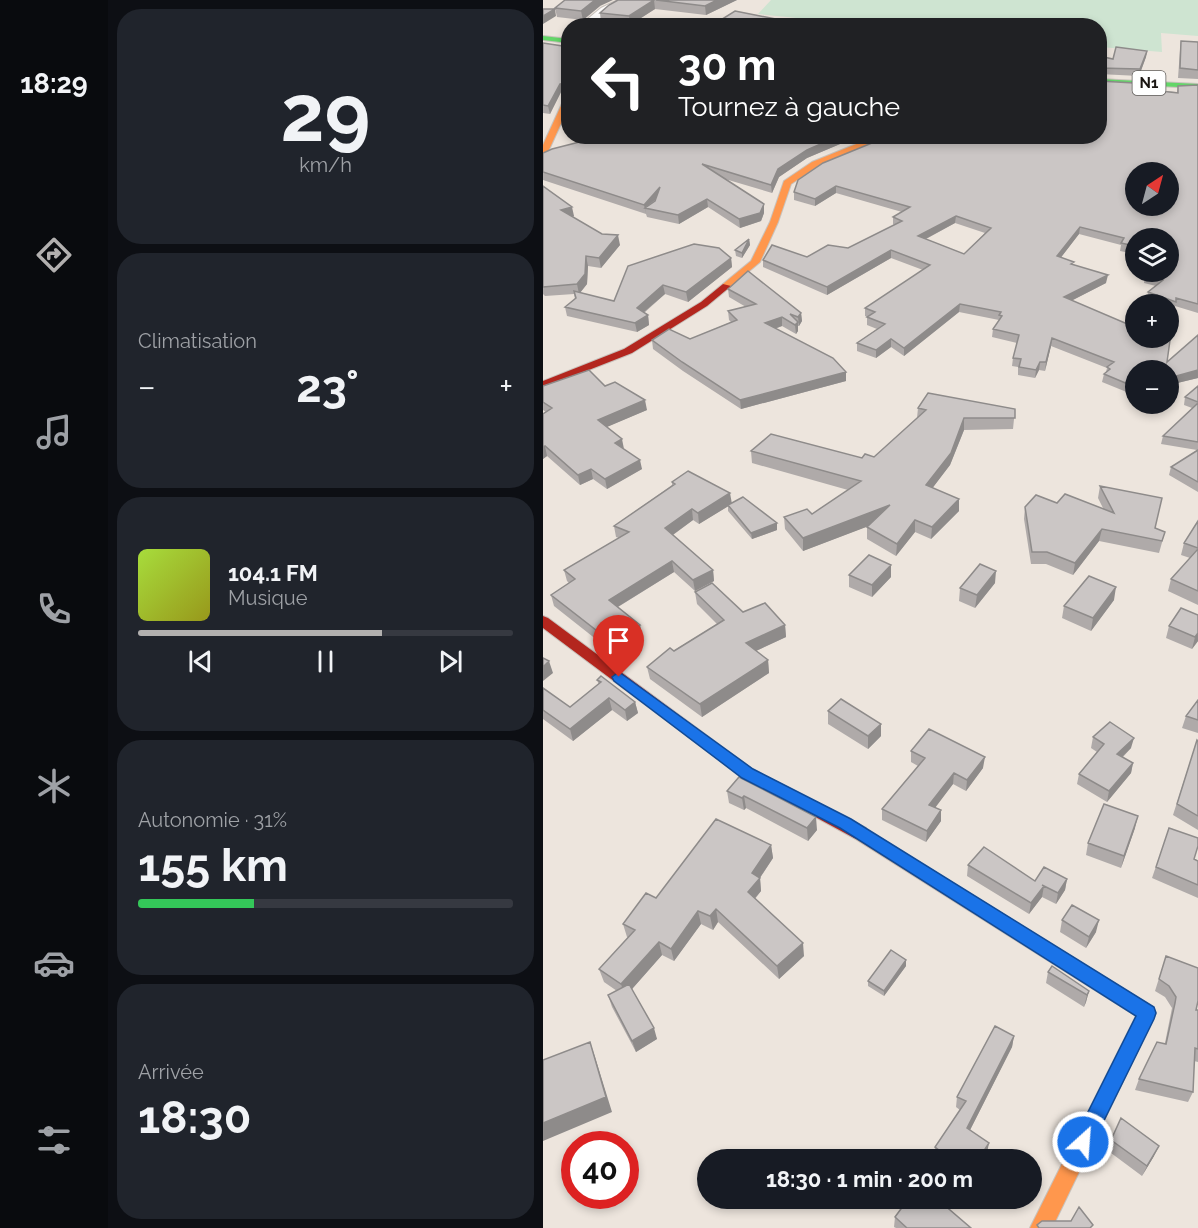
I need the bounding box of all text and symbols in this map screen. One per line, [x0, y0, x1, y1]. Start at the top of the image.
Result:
text: 30 m [678, 41, 776, 90]
icon: left [579, 42, 657, 120]
text: 18:29 [20, 68, 88, 99]
text: 29 [281, 68, 370, 159]
road number: N1 [1133, 71, 1165, 95]
text: Tournez à gauche [678, 91, 900, 122]
text: km/h [299, 153, 352, 177]
north arrow [1125, 162, 1179, 216]
map controls [1125, 162, 1179, 414]
button: layers [1125, 228, 1179, 282]
icon: directions [33, 234, 75, 276]
button: + [1125, 294, 1179, 348]
text: Climatisation [138, 329, 257, 353]
text: 23° [296, 360, 359, 413]
button: − [1125, 360, 1179, 414]
text: − [138, 367, 156, 406]
text: + [499, 367, 513, 406]
icon: music [33, 411, 75, 453]
text: 104.1 FM [228, 560, 318, 586]
text: Musique [228, 586, 307, 610]
icon: phone [33, 588, 75, 630]
pin [593, 615, 644, 677]
icon: arrive [602, 624, 635, 657]
icon: previous [184, 645, 217, 678]
icon: pause [309, 645, 342, 678]
icon: next [434, 645, 467, 678]
icon: climate [33, 765, 75, 807]
text: Autonomie · 31% [138, 808, 287, 832]
text: 155 km [138, 839, 288, 892]
icon: car [33, 942, 75, 984]
text: Arrivée [138, 1060, 204, 1084]
text: 18:30 [138, 1091, 251, 1144]
position arrow [1051, 1110, 1115, 1174]
icon: filters [33, 1119, 75, 1161]
speed limit sign: 40 [561, 1131, 639, 1209]
text: 18:30 · 1 min · 200 m [766, 1166, 973, 1192]

